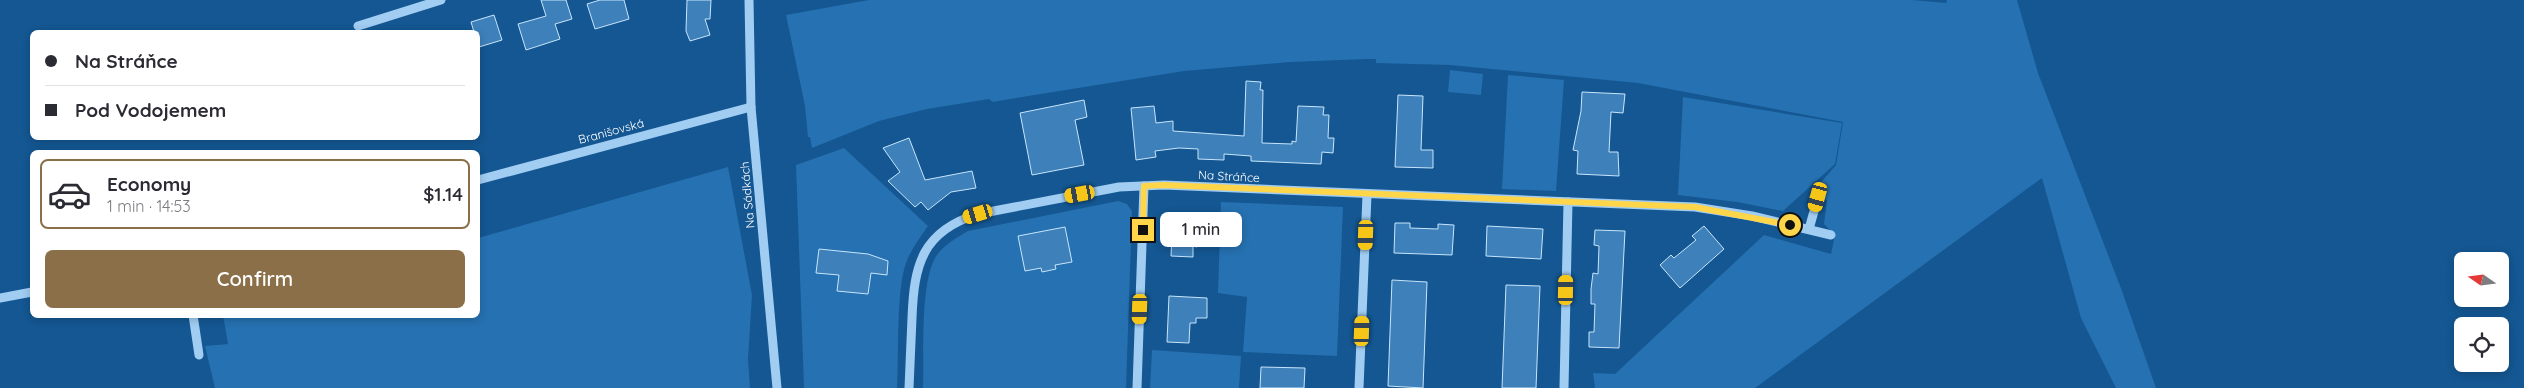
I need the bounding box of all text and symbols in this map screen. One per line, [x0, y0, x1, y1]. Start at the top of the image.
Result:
text: Na Stráňce [75, 49, 178, 73]
text: Pod Vodojemem [75, 98, 226, 122]
street label: Branišovská [576, 115, 646, 147]
street label: Na Sádkách [737, 161, 757, 229]
street label: Na Stráňce [1198, 167, 1260, 185]
icon: car [47, 172, 92, 217]
text: Economy [107, 172, 191, 196]
car [1806, 181, 1829, 213]
text: $1.14 [423, 182, 463, 206]
car [1063, 184, 1096, 204]
text: 1 min · 14:53 [107, 196, 191, 216]
car [961, 202, 994, 226]
callout: 1 min [1160, 212, 1243, 248]
route start [1779, 214, 1801, 236]
route end [1132, 219, 1154, 241]
text: 1 min [1182, 219, 1220, 239]
car [1357, 220, 1374, 250]
button: Confirm [45, 250, 465, 308]
north arrow [2454, 252, 2509, 308]
map controls [2454, 252, 2509, 372]
car [1558, 275, 1573, 305]
car [1131, 294, 1148, 324]
car [1353, 316, 1370, 346]
button: locate [2454, 317, 2509, 372]

